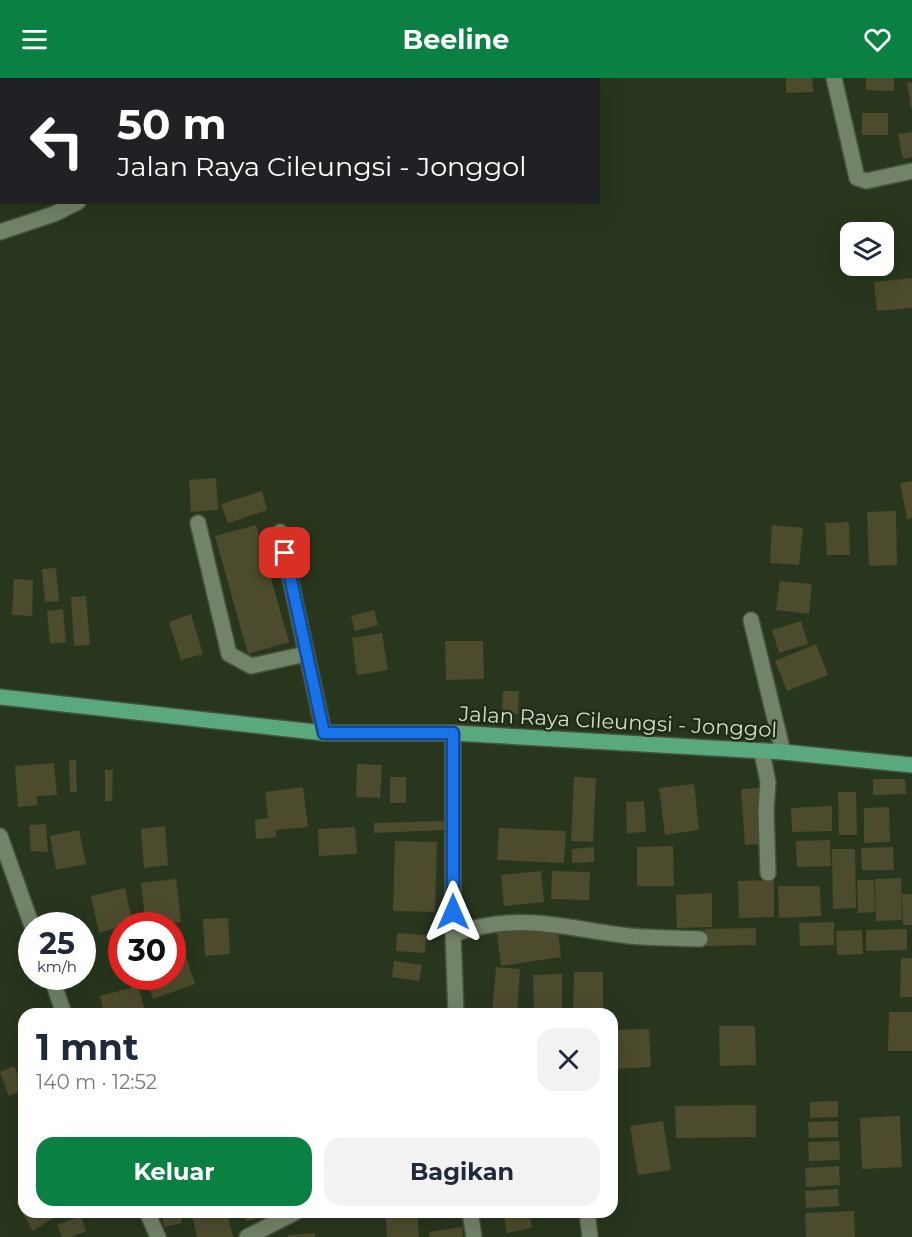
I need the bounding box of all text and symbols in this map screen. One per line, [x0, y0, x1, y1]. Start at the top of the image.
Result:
icon: menu [18, 23, 51, 56]
text: Beeline [403, 23, 509, 56]
icon: heart [861, 23, 894, 56]
text: 50 m [117, 98, 226, 150]
icon: left [18, 102, 96, 180]
text: Jalan Raya Cileungsi - Jonggol [117, 150, 527, 183]
map controls [840, 222, 894, 276]
button: layers [840, 222, 894, 276]
pin [259, 527, 310, 578]
icon: arrive [268, 536, 301, 569]
street label: Jalan Raya Cileungsi - Jonggol [457, 701, 778, 742]
position arrow [421, 880, 485, 944]
speed limit sign: 30 [108, 912, 186, 990]
text: 25 [39, 925, 75, 962]
text: km/h [37, 957, 77, 976]
text: 1 mnt [36, 1025, 139, 1069]
button: close [537, 1028, 600, 1091]
text: 140 m · 12:52 [36, 1070, 157, 1094]
button: Keluar [36, 1137, 312, 1206]
button: Bagikan [324, 1137, 600, 1206]

